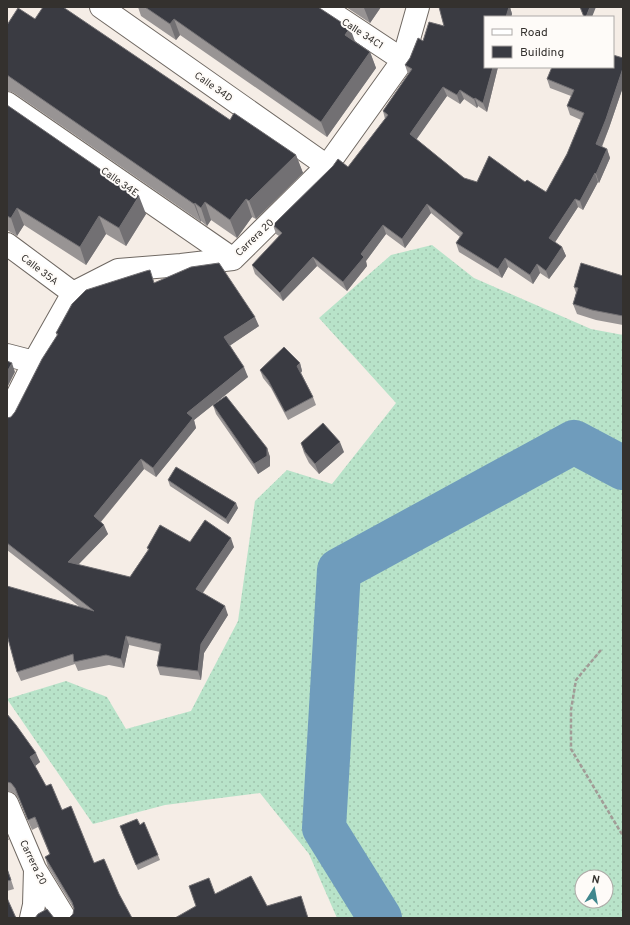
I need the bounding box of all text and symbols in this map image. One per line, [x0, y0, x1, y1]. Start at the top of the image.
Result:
street label: Calle 34C1 [339, 16, 385, 53]
legend [484, 16, 614, 68]
text: Road [520, 25, 548, 41]
text: Building [520, 45, 564, 61]
street label: Calle 34D [191, 69, 235, 105]
street label: Calle 34E [98, 165, 140, 200]
street label: Carrera 20 [233, 216, 277, 260]
street label: Calle 35A [18, 252, 61, 289]
street label: Carrera 20 [16, 838, 49, 887]
north arrow [574, 869, 614, 909]
text: N [591, 873, 601, 888]

